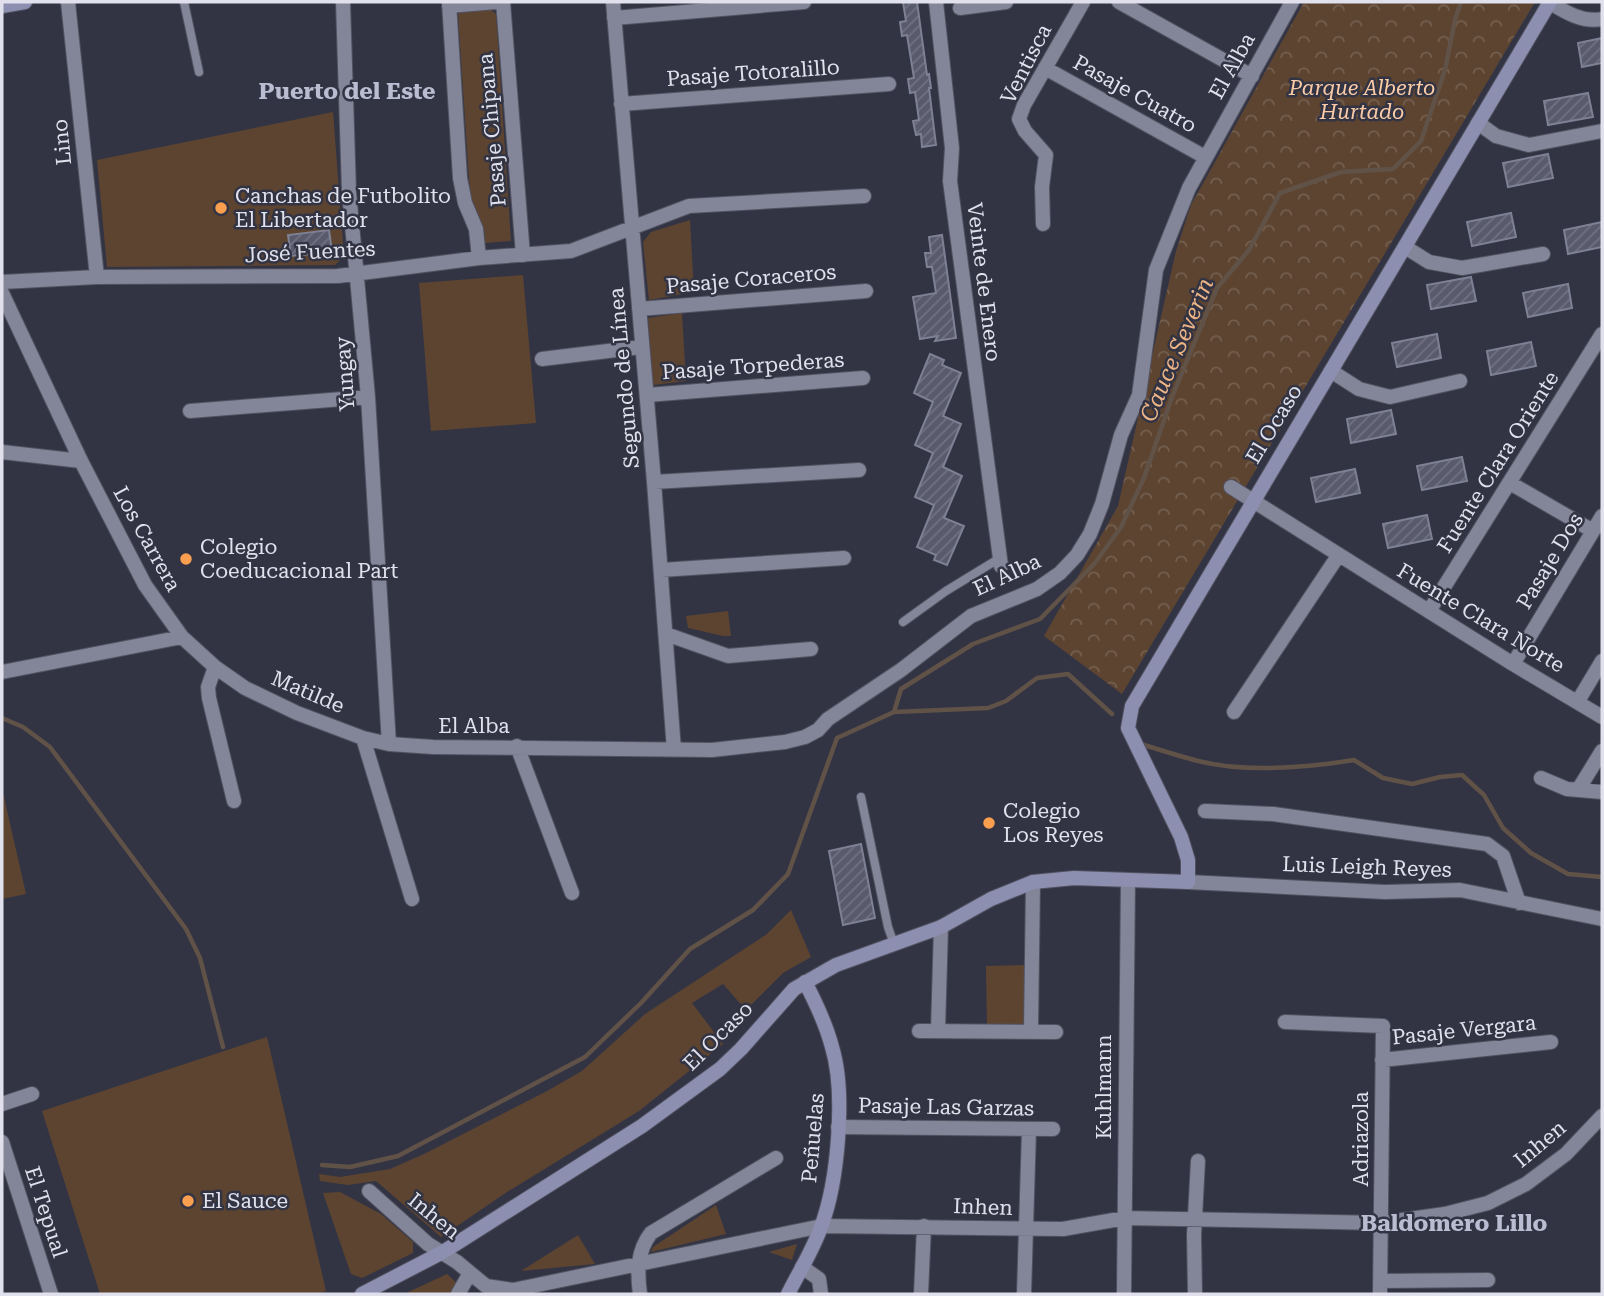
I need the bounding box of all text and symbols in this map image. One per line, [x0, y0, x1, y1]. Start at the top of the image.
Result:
street label: Ventisca [996, 20, 1057, 108]
street label: El Alba [1204, 28, 1260, 103]
street label: Pasaje Cuatro [1069, 50, 1201, 138]
street label: Pasaje Chipana [473, 52, 511, 208]
street label: Pasaje Totoralillo [666, 55, 840, 91]
park label: Parque Alberto Hurtado [1288, 76, 1435, 124]
district label: Puerto del Este [258, 78, 436, 105]
street label: Lino [48, 118, 76, 166]
place label: Canchas de Futbolito El Libertador [235, 184, 451, 232]
marker: Canchas de Futbolito El Libertador [213, 200, 229, 216]
street label: Veinte de Enero [962, 201, 1006, 363]
street label: José Fuentes [244, 237, 376, 267]
street label: Pasaje Coraceros [665, 260, 837, 298]
water label: Cauce Severin [1135, 274, 1219, 426]
street label: Segundo de Línea [604, 286, 644, 469]
street label: Yungay [330, 335, 360, 412]
street label: Pasaje Torpederas [661, 348, 845, 384]
street label: Fuente Clara Oriente [1432, 367, 1564, 557]
street label: El Ocaso [1241, 380, 1307, 468]
street label: Los Carrera [108, 482, 186, 596]
street label: Pasaje Dos [1512, 509, 1588, 613]
place label: Colegio Coeducacional Part [200, 535, 398, 583]
street label: El Alba [970, 549, 1045, 601]
marker: Colegio Coeducacional Part [178, 551, 194, 567]
street label: Fuente Clara Norte [1393, 559, 1569, 677]
street label: Matilde [268, 666, 348, 718]
street label: El Alba [438, 714, 510, 738]
place label: Colegio Los Reyes [1003, 799, 1103, 847]
marker: Colegio Los Reyes [981, 815, 997, 831]
street label: Luis Leigh Reyes [1282, 852, 1452, 882]
street label: El Ocaso [678, 996, 758, 1076]
street label: Pasaje Vergara [1391, 1010, 1538, 1050]
street label: Kuhlmann [1092, 1034, 1116, 1140]
street label: Adriazola [1349, 1091, 1373, 1187]
street label: Peñuelas [797, 1092, 829, 1184]
street label: Pasaje Las Garzas [858, 1093, 1034, 1121]
street label: Inhen [1509, 1115, 1571, 1172]
street label: El Tepual [20, 1164, 72, 1261]
street label: Inhen [403, 1188, 465, 1244]
place label: El Sauce [202, 1189, 288, 1213]
marker: El Sauce [180, 1193, 196, 1209]
street label: Inhen [953, 1194, 1014, 1220]
district label: Baldomero Lillo [1361, 1210, 1547, 1237]

